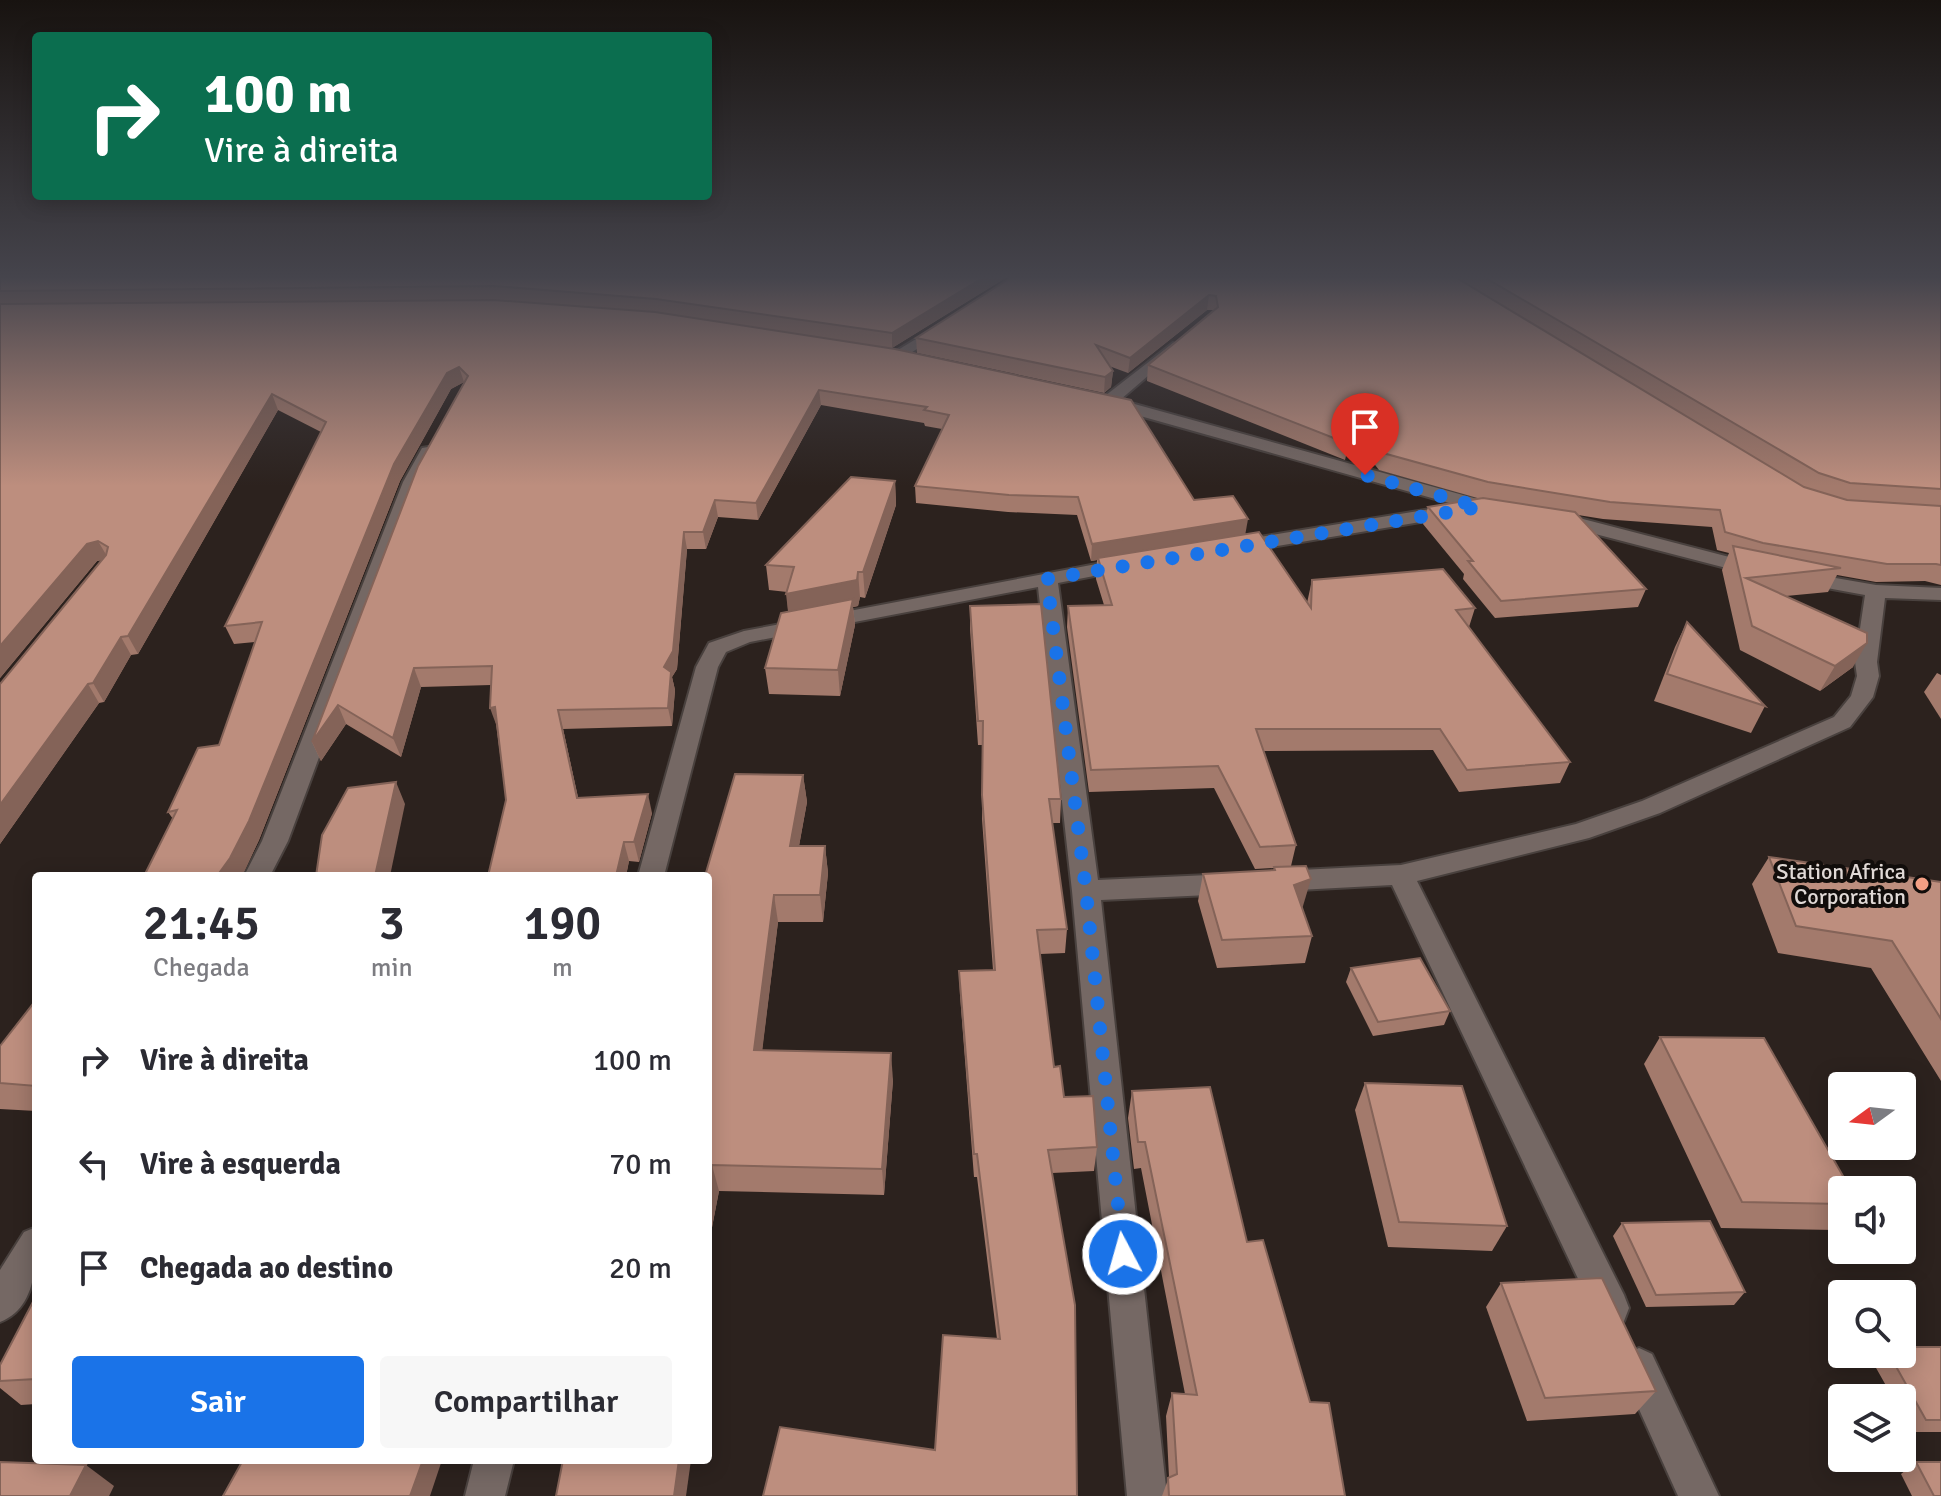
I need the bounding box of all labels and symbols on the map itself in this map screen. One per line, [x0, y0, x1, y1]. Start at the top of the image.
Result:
pin [1331, 393, 1399, 475]
place label: Station Africa Corporation [1776, 858, 1906, 910]
marker: Station Africa Corporation [1913, 875, 1931, 893]
north arrow [1828, 1072, 1916, 1160]
position arrow [1081, 1212, 1165, 1296]

